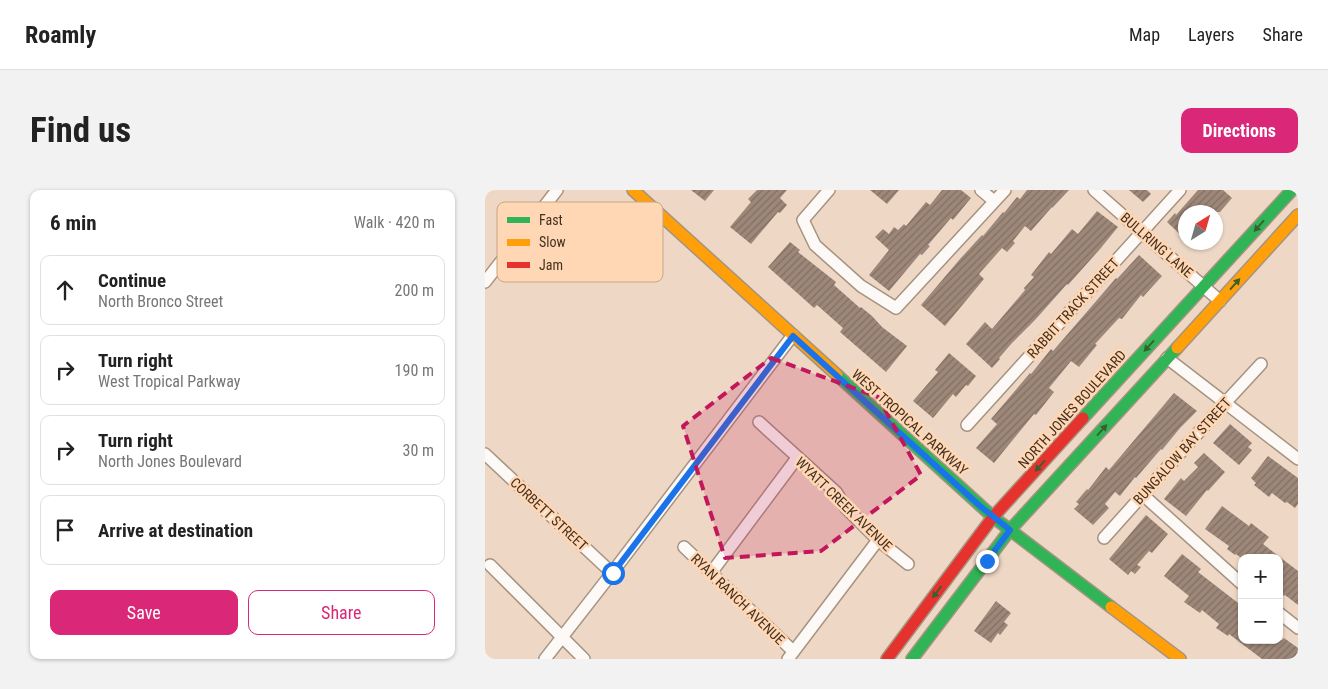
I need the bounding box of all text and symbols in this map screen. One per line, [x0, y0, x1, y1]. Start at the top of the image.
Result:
text: Roamly [25, 21, 96, 49]
text: Map [1129, 24, 1160, 45]
text: Layers [1188, 24, 1235, 45]
text: Share [1263, 24, 1303, 45]
button: Directions [1181, 108, 1298, 153]
text: Find us [30, 110, 131, 151]
legend [497, 202, 663, 282]
north arrow [1178, 205, 1223, 250]
street label: BULLRING LANE [1118, 209, 1196, 281]
text: 6 min [50, 211, 97, 235]
text: Fast [539, 212, 563, 228]
text: Walk · 420 m [354, 213, 435, 232]
one-way arrow [1253, 220, 1265, 232]
text: Slow [539, 234, 566, 250]
street label: RABBIT TRACK STREET [1024, 255, 1122, 361]
text: Jam [539, 257, 563, 273]
text: Continue [98, 269, 166, 292]
icon: ahead [51, 276, 79, 304]
one-way arrow [1229, 279, 1241, 291]
text: 200 m [395, 281, 434, 300]
text: North Bronco Street [98, 292, 223, 311]
one-way arrow [1143, 340, 1155, 352]
street label: NORTH JONES BOULEVARD [1015, 347, 1129, 471]
text: Turn right [98, 349, 173, 372]
icon: right [51, 356, 79, 384]
text: 190 m [395, 361, 434, 380]
street label: WEST TROPICAL PARKWAY [849, 366, 972, 479]
text: West Tropical Parkway [98, 372, 240, 391]
street label: BUNGALOW BAY STREET [1130, 394, 1234, 508]
one-way arrow [1096, 423, 1107, 436]
text: Turn right [98, 429, 173, 452]
icon: right [51, 436, 79, 464]
text: 30 m [402, 441, 434, 460]
text: North Jones Boulevard [98, 452, 242, 471]
street label: WYATT CREEK AVENUE [792, 454, 896, 554]
one-way arrow [1034, 460, 1046, 472]
street label: CORBETT STREET [507, 474, 591, 554]
icon: arrive [51, 516, 79, 544]
text: Arrive at destination [98, 519, 253, 542]
street label: RYAN RANCH AVENUE [688, 550, 788, 648]
route end [976, 550, 999, 573]
map controls [1238, 554, 1283, 644]
button: + [1238, 554, 1283, 599]
route start [602, 562, 625, 585]
one-way arrow [932, 585, 942, 599]
button: Save [50, 590, 238, 635]
button: Share [248, 590, 435, 635]
button: − [1238, 599, 1283, 644]

